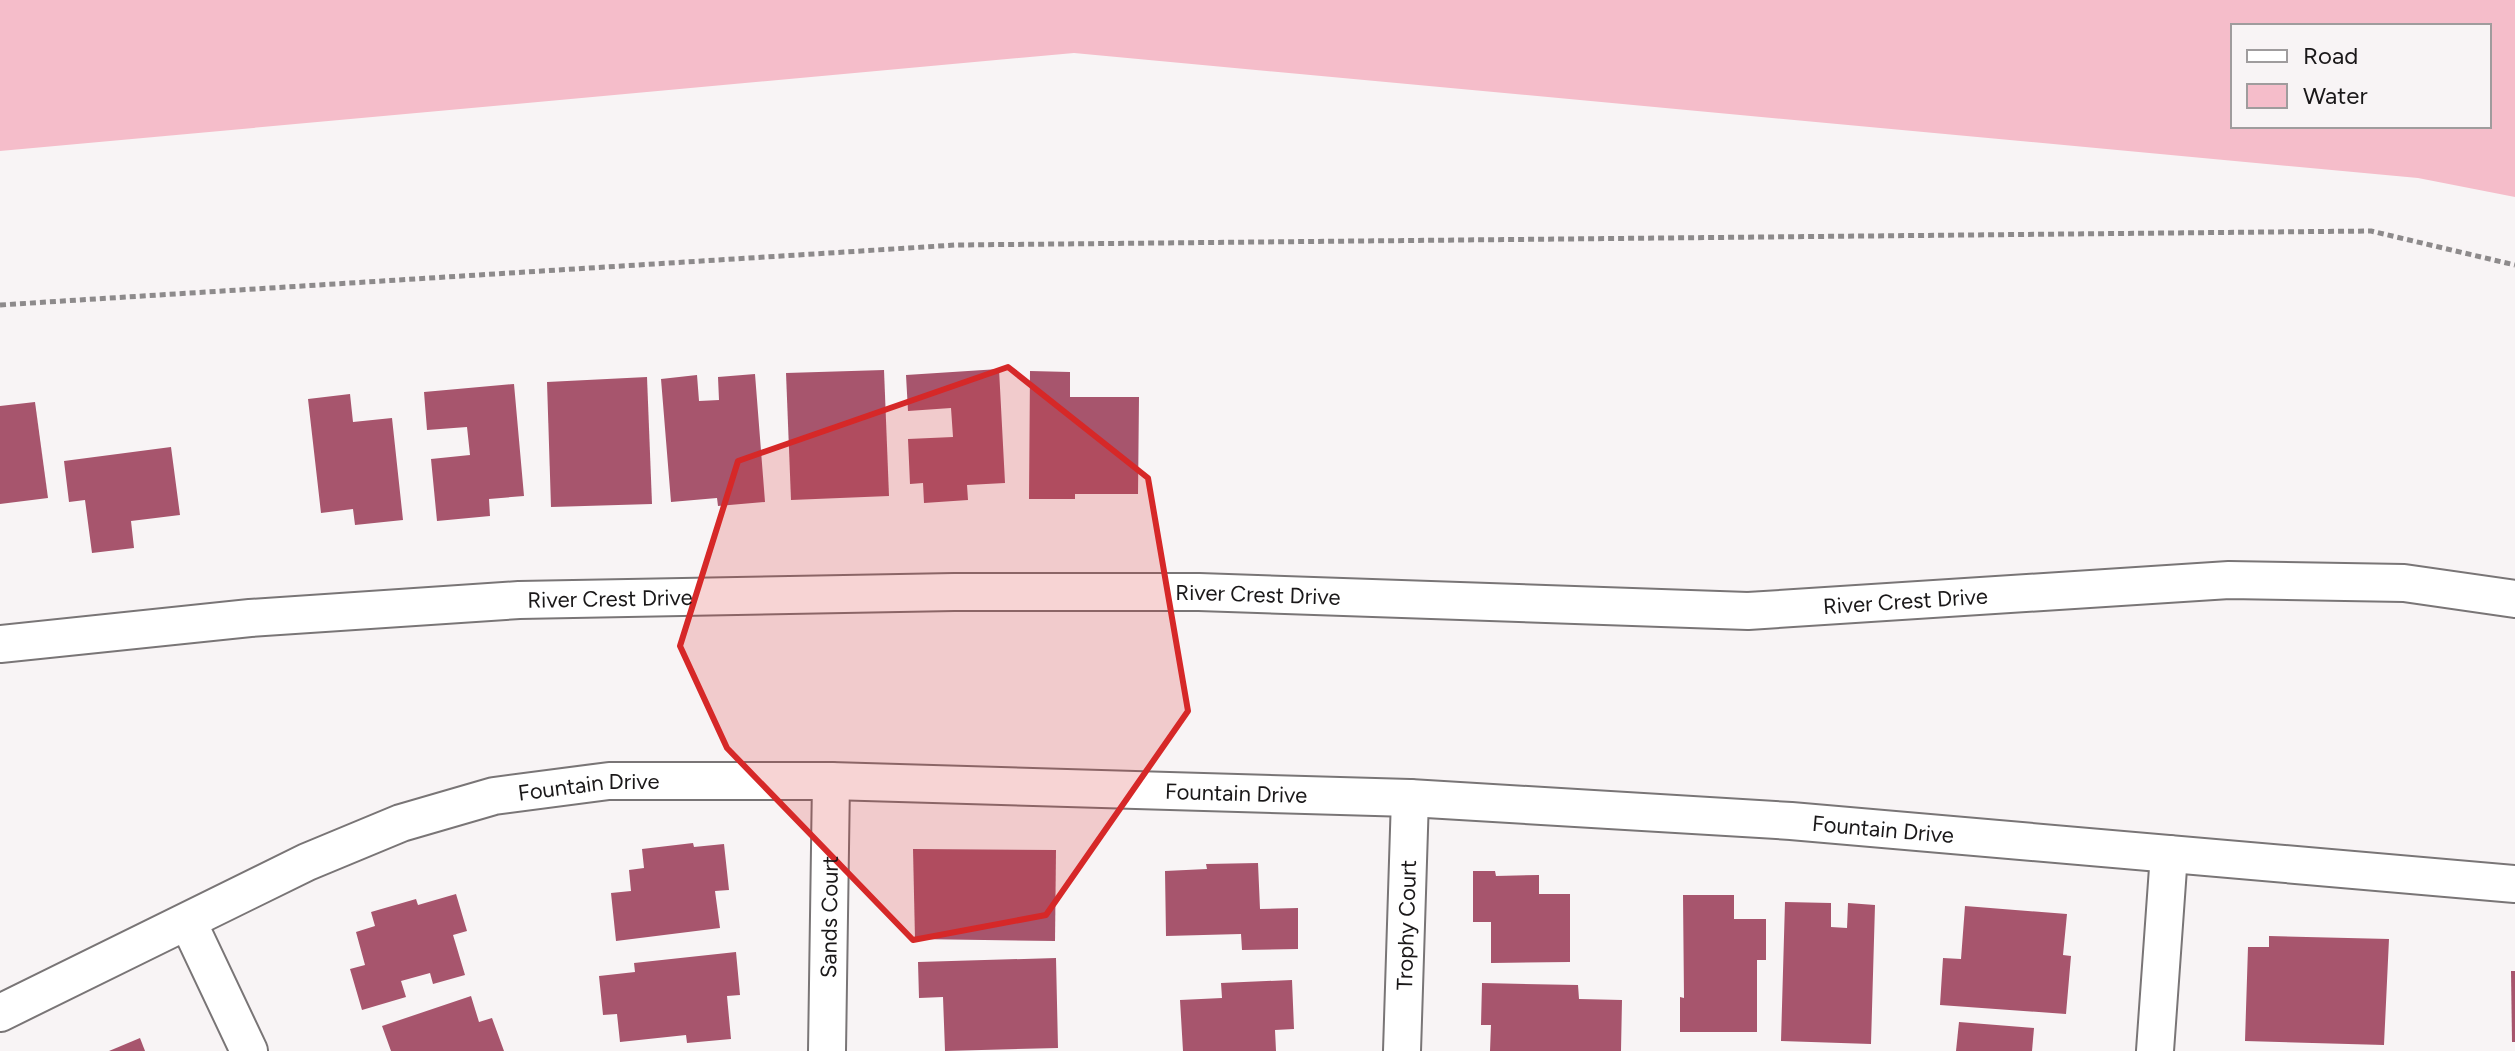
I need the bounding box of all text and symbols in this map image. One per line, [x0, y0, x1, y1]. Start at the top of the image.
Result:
legend [2231, 24, 2491, 128]
text: Road [2303, 41, 2358, 70]
text: Water [2303, 81, 2368, 110]
street label: River Crest Drive [1175, 578, 1341, 610]
street label: River Crest Drive [1822, 582, 1989, 620]
street label: River Crest Drive [527, 583, 693, 613]
street label: Fountain Drive [516, 768, 659, 806]
street label: Fountain Drive [1165, 777, 1308, 808]
street label: Fountain Drive [1811, 809, 1955, 849]
street label: Sands Court [815, 856, 843, 978]
street label: Trophy Court [1390, 860, 1422, 991]

